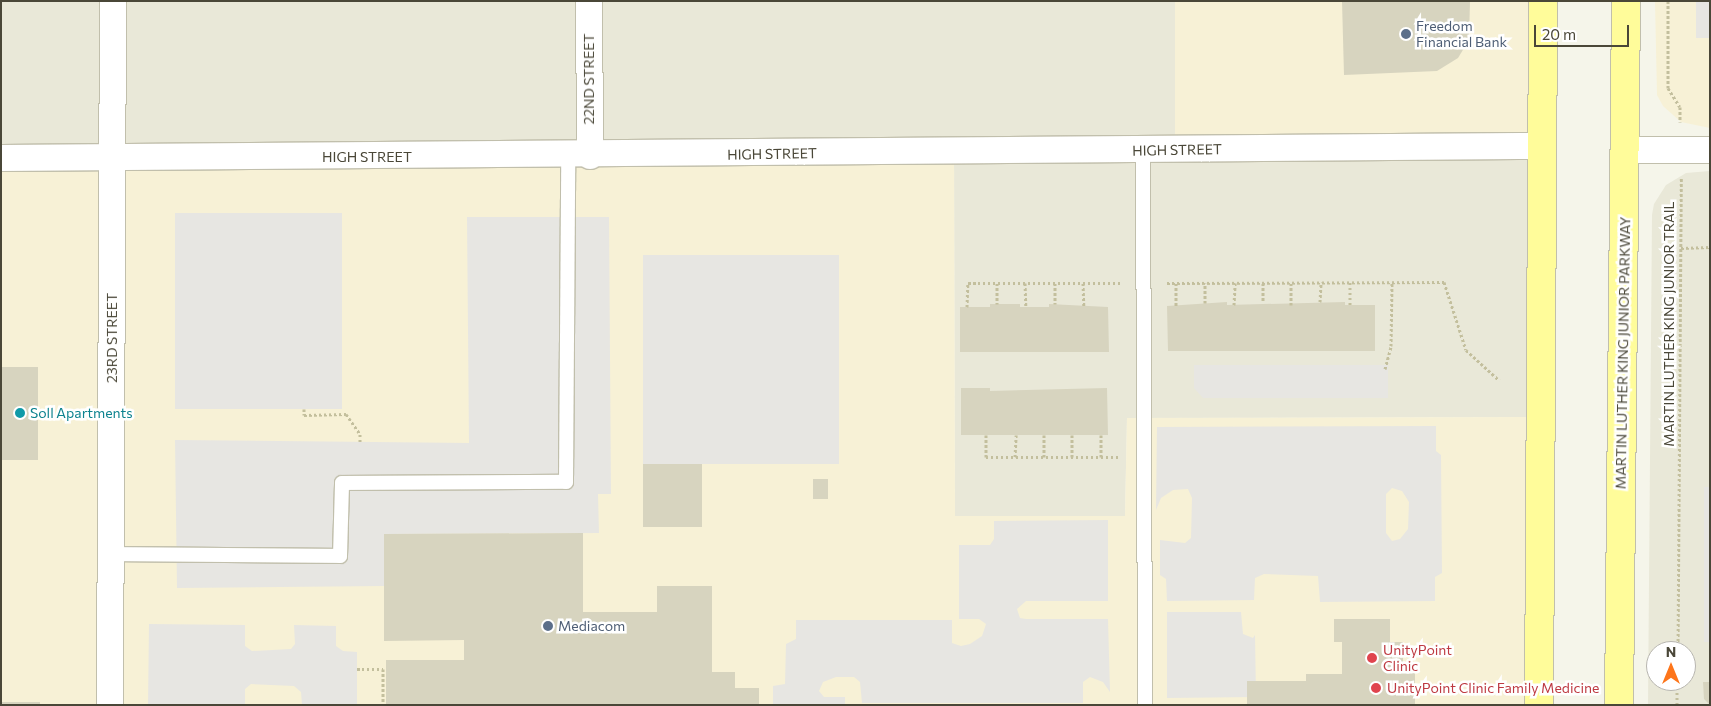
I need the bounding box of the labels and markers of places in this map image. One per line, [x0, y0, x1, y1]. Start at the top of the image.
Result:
place label: Freedom Financial Bank [1416, 18, 1507, 50]
marker: Freedom Financial Bank [1400, 28, 1412, 40]
place label: Soll Apartments [30, 405, 133, 421]
marker: Soll Apartments [14, 407, 26, 419]
place label: Mediacom [558, 618, 625, 634]
marker: Mediacom [542, 620, 554, 632]
place label: UnityPoint Clinic [1383, 642, 1452, 674]
marker: UnityPoint Clinic [1365, 651, 1379, 665]
place label: UnityPoint Clinic Family Medicine [1387, 680, 1599, 696]
marker: UnityPoint Clinic Family Medicine [1369, 681, 1383, 695]

